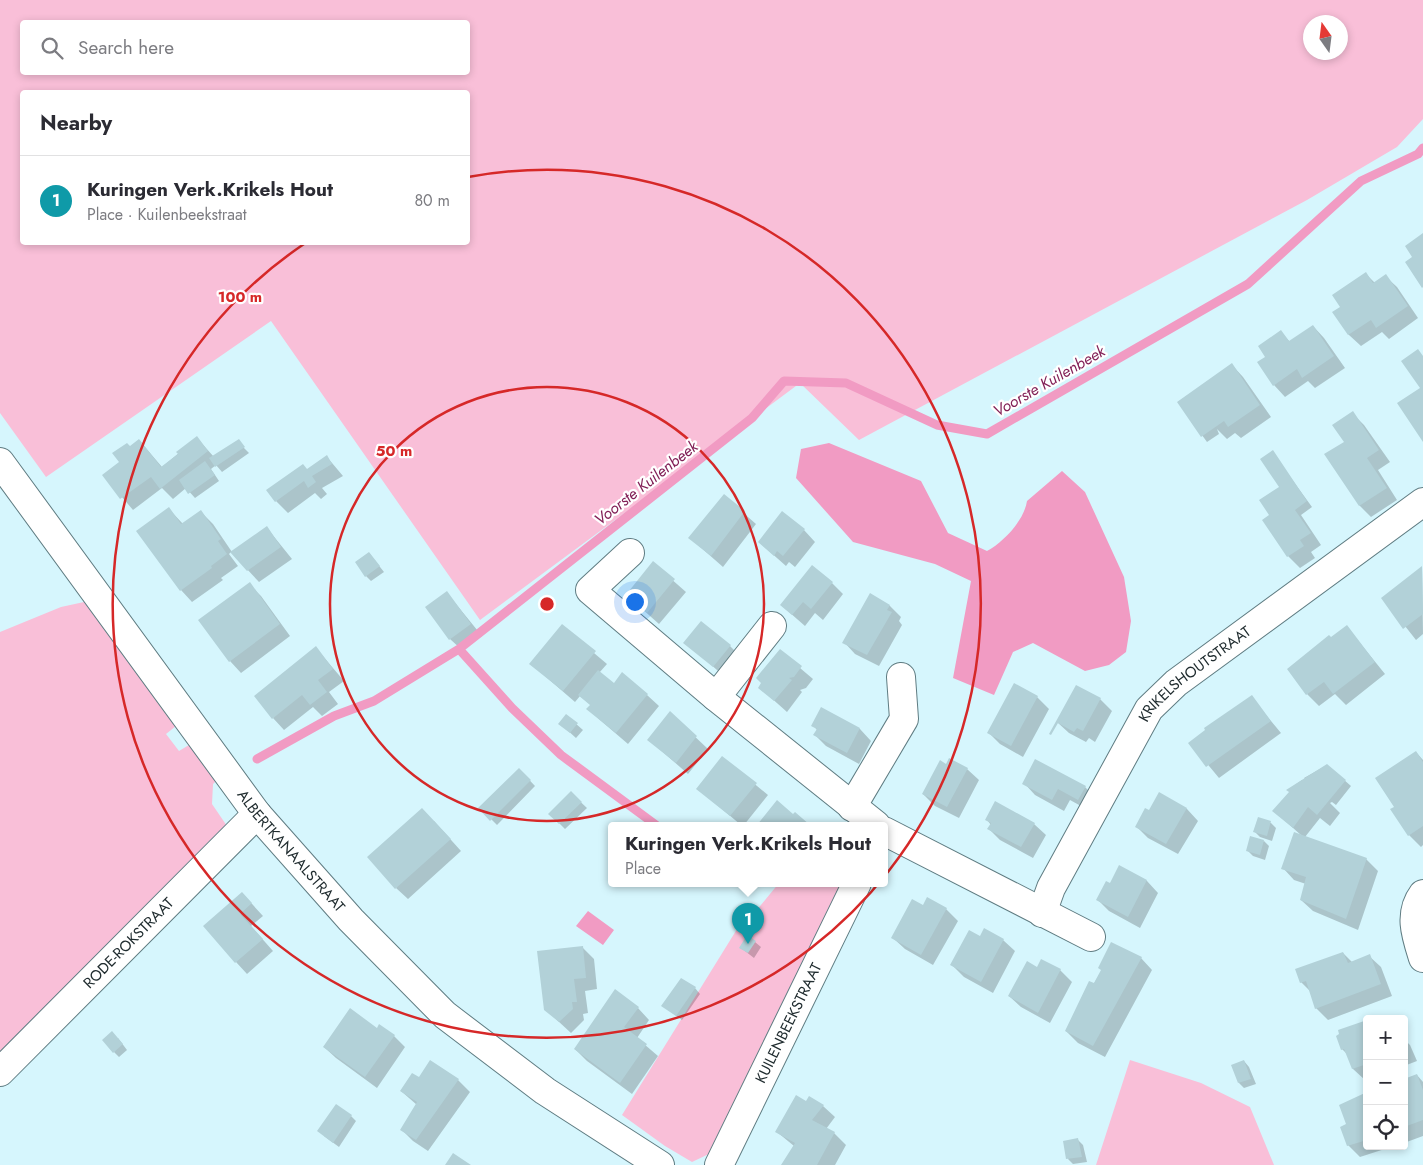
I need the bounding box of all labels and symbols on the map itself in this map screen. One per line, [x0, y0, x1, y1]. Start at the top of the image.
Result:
north arrow [1303, 15, 1348, 60]
text: 100 m [218, 286, 262, 308]
water label: Voorste Kuilenbeek [989, 339, 1110, 422]
water label: Voorste Kuilenbeek [589, 434, 704, 531]
text: 50 m [376, 440, 412, 462]
your location [622, 589, 648, 615]
centre of rings [538, 595, 556, 613]
street label: KRIKELSHOUTSTRAAT [1133, 621, 1255, 726]
street label: ALBERTKANAALSTRAAT [232, 785, 350, 917]
street label: RODE-ROKSTRAAT [78, 893, 179, 993]
pin: 1 [732, 903, 764, 944]
street label: KUILENBEEKSTRAAT [750, 959, 827, 1087]

